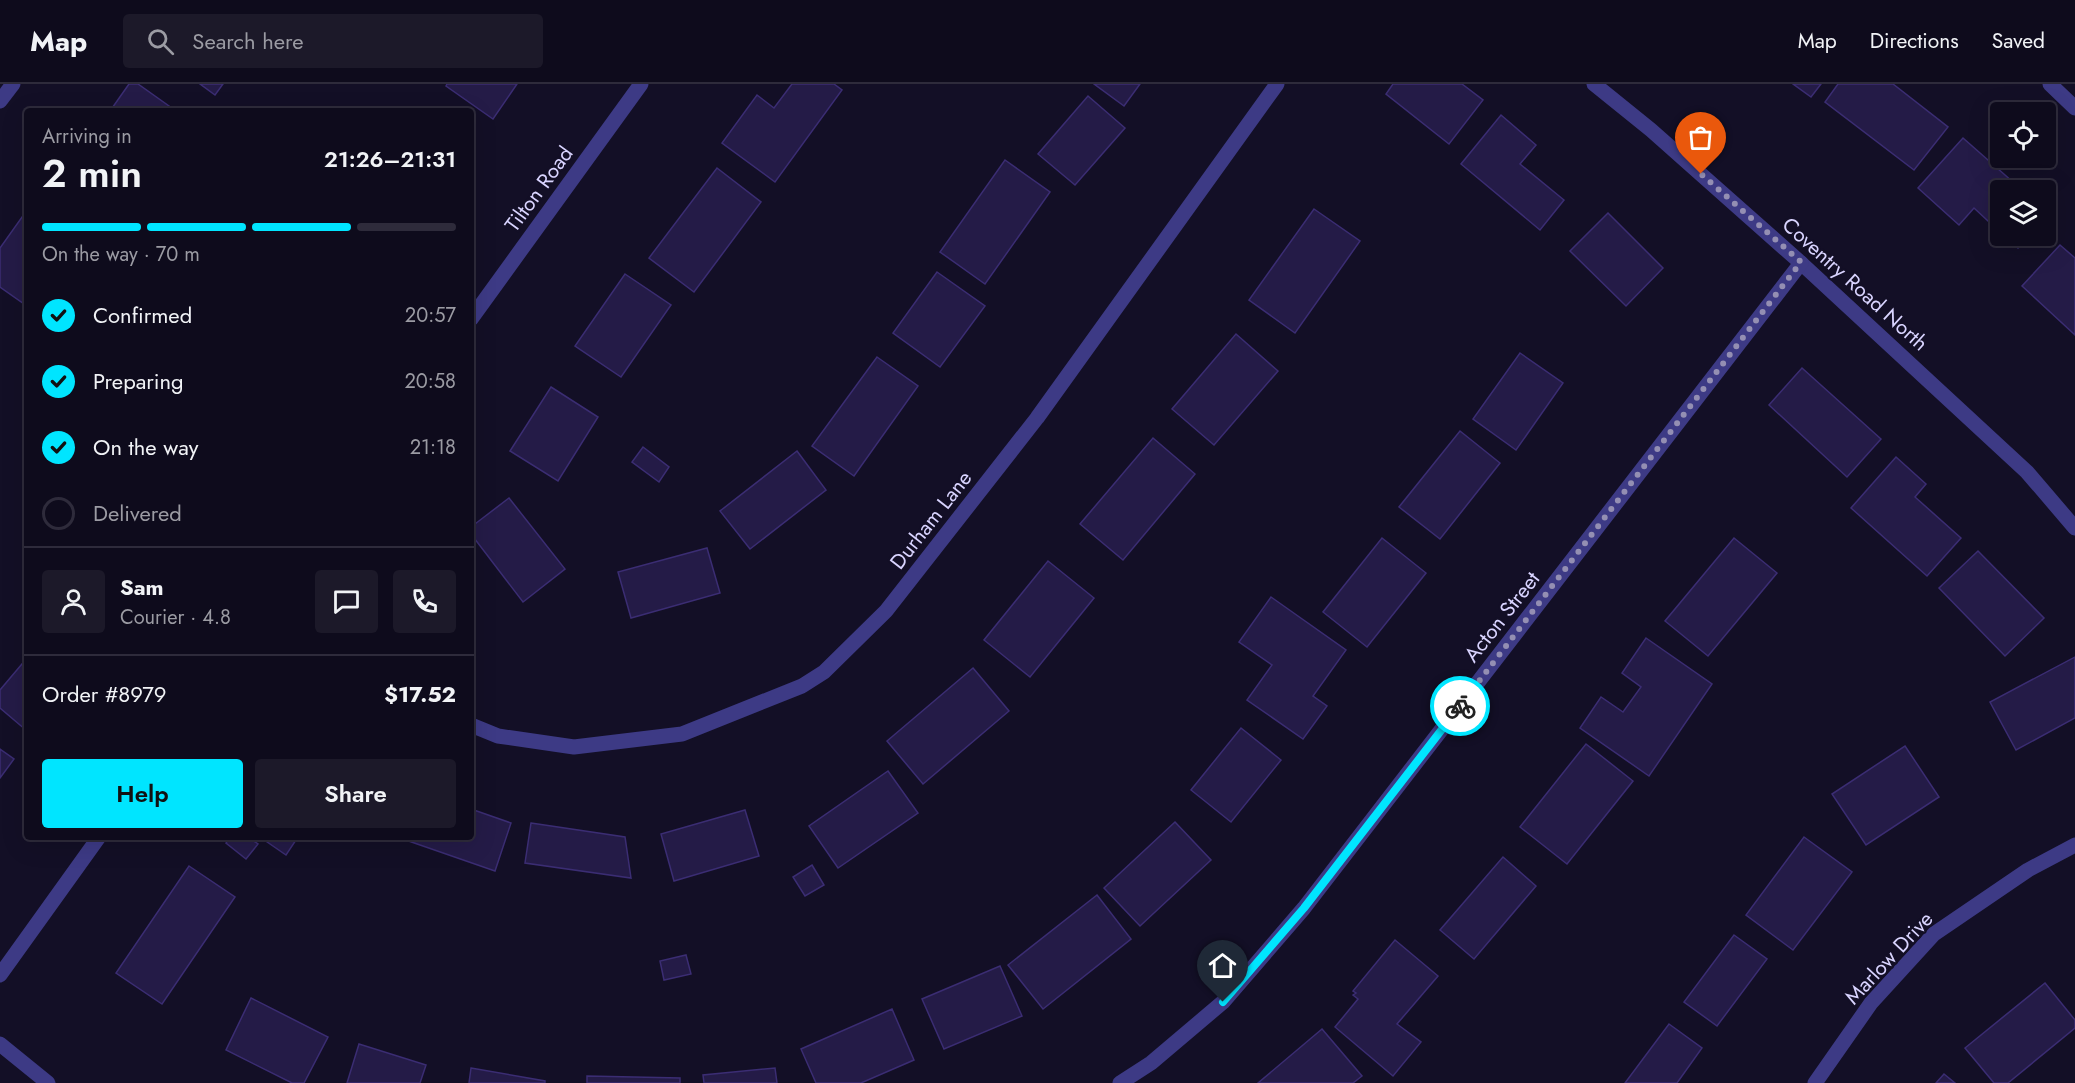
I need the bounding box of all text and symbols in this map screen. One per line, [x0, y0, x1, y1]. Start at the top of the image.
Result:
search box [123, 14, 543, 68]
text: Map [30, 21, 87, 62]
icon: search [144, 25, 177, 58]
text: Search here [192, 25, 304, 57]
text: Map [1798, 26, 1837, 56]
text: Directions [1870, 26, 1959, 56]
text: Saved [1992, 26, 2045, 56]
map controls [1990, 102, 2056, 246]
button: locate [1990, 102, 2056, 168]
pin [1675, 112, 1726, 174]
icon: bag [1684, 121, 1717, 154]
text: Arriving in [42, 122, 132, 151]
street label: Tilton Road [498, 140, 580, 238]
text: 21:26–21:31 [324, 143, 456, 175]
text: 2 min [42, 145, 142, 202]
button: layers [1990, 180, 2056, 246]
street label: Coventry Road North [1775, 210, 1935, 358]
text: On the way · 70 m [42, 240, 200, 269]
icon: check [42, 299, 75, 332]
text: Confirmed [93, 299, 192, 331]
text: 20:57 [405, 301, 456, 330]
icon: check [42, 365, 75, 398]
text: Preparing [93, 365, 184, 397]
text: 20:58 [404, 367, 456, 396]
icon: check [42, 431, 75, 464]
text: On the way [93, 431, 198, 463]
text: 21:18 [410, 433, 456, 462]
street label: Durham Lane [883, 464, 979, 576]
text: Delivered [93, 497, 182, 529]
street label: Acton Street [1457, 565, 1547, 669]
button: person [42, 570, 105, 633]
button: chat [315, 570, 378, 633]
button: phone [393, 570, 456, 633]
text: Sam [120, 571, 164, 603]
text: Courier · 4.8 [120, 603, 231, 632]
courier [1430, 676, 1490, 736]
text: Order #8979 [42, 678, 167, 710]
text: $17.52 [384, 678, 456, 710]
icon: bike [1444, 690, 1477, 723]
button: Help [42, 759, 243, 828]
button: Share [255, 759, 456, 828]
street label: Marlow Drive [1838, 905, 1940, 1011]
pin [1197, 940, 1248, 1002]
icon: home [1206, 949, 1239, 982]

